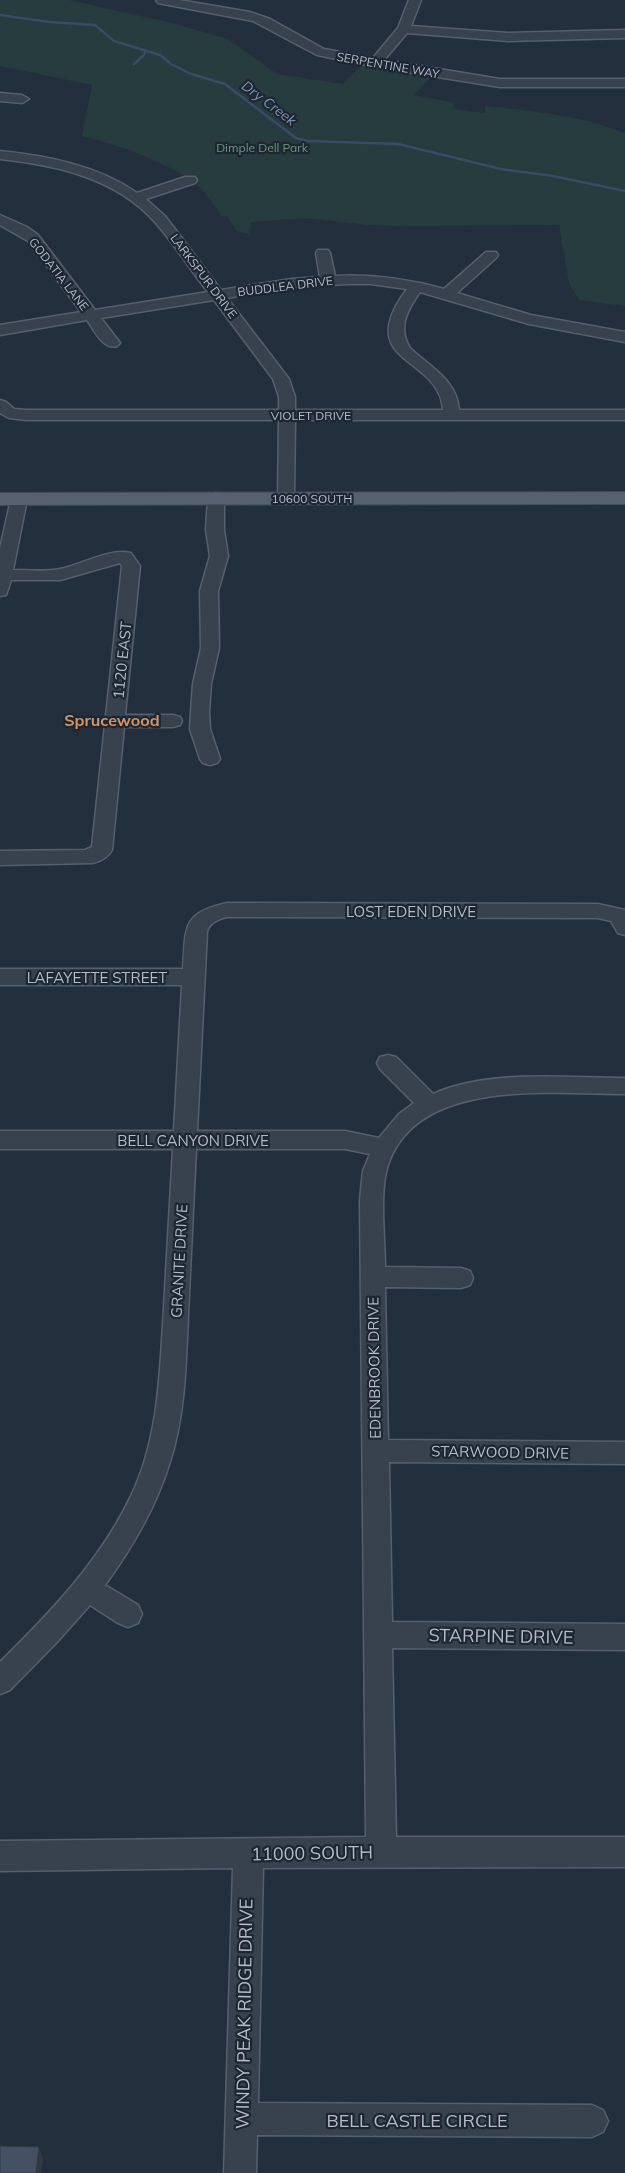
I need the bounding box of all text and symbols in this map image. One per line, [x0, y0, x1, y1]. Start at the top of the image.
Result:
street label: SERPENTINE WAY [335, 49, 441, 82]
water label: Dry Creek [238, 77, 301, 130]
park label: Dimple Dell Park [216, 140, 309, 155]
street label: LARKSPUR DRIVE [167, 231, 241, 321]
street label: GODATIA LANE [26, 235, 92, 313]
street label: BUDDLEA DRIVE [236, 273, 334, 299]
street label: VIOLET DRIVE [271, 408, 351, 423]
street label: 10600 SOUTH [271, 491, 353, 506]
street label: 1120 EAST [108, 620, 136, 700]
district label: Sprucewood [64, 710, 160, 730]
street label: LOST EDEN DRIVE [346, 902, 476, 921]
street label: LAFAYETTE STREET [27, 968, 167, 987]
street label: BELL CANYON DRIVE [117, 1131, 269, 1150]
street label: GRANITE DRIVE [167, 1203, 191, 1318]
street label: EDENBROOK DRIVE [363, 1297, 385, 1439]
street label: STARWOOD DRIVE [431, 1441, 569, 1463]
street label: STARPINE DRIVE [428, 1623, 574, 1649]
street label: 11000 SOUTH [251, 1840, 373, 1866]
street label: WINDY PEAK RIDGE DRIVE [230, 1899, 258, 2129]
street label: BELL CASTLE CIRCLE [326, 2109, 508, 2132]

